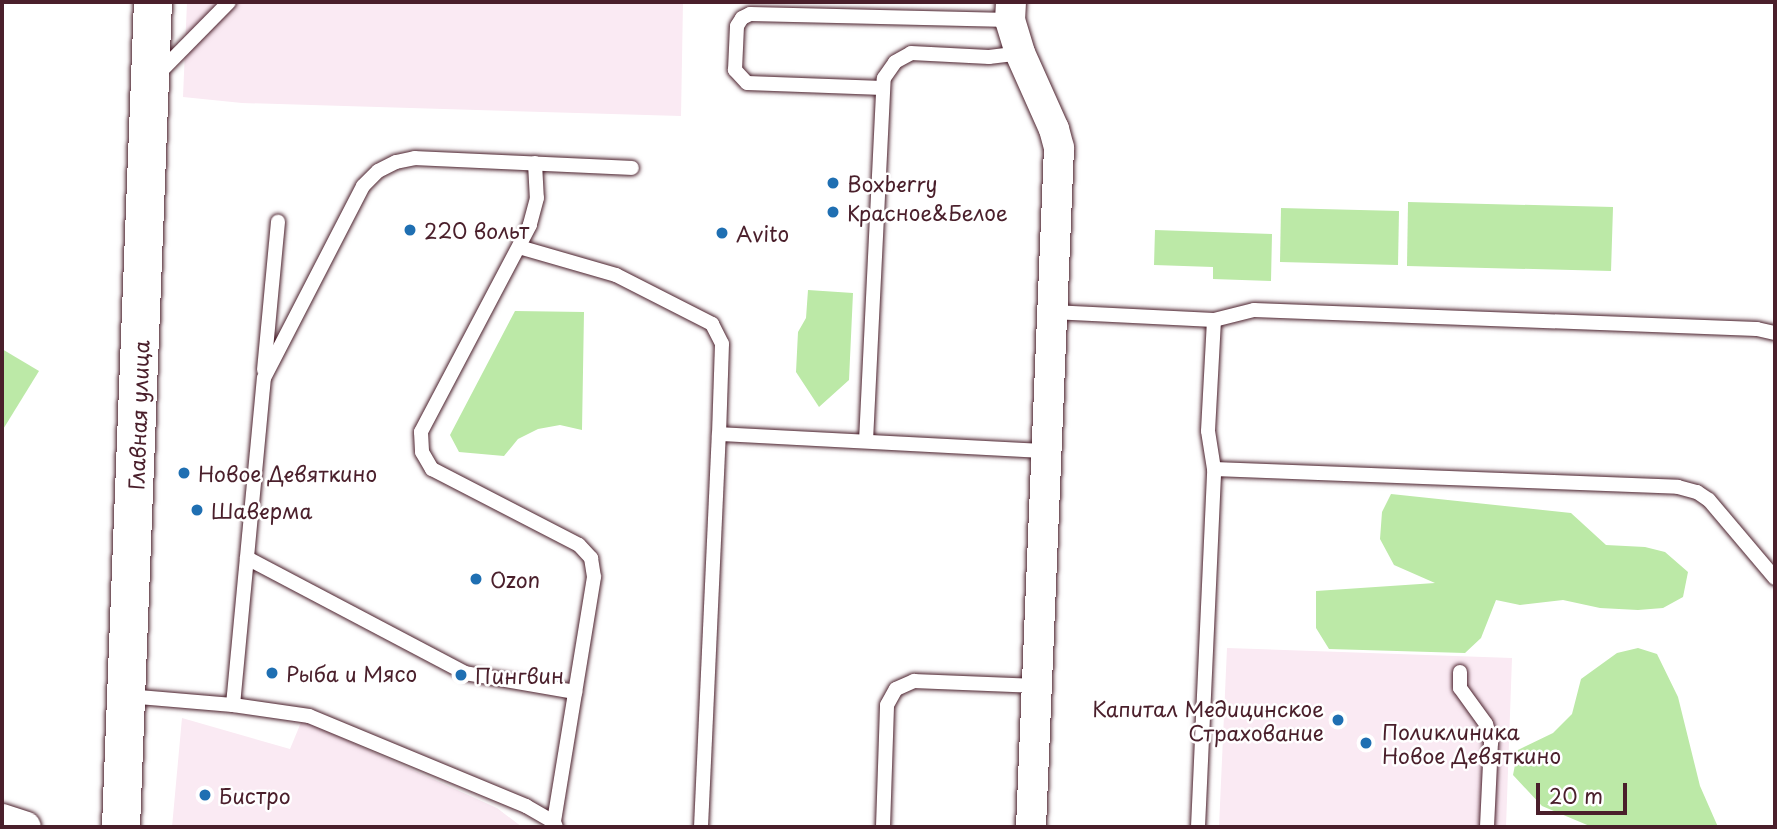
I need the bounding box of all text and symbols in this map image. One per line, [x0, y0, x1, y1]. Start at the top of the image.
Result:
place label: Boxberry [847, 170, 938, 196]
marker: Boxberry [825, 175, 841, 191]
place label: Красное&Белое [847, 199, 1008, 225]
marker: Красное&Белое [825, 204, 841, 220]
place label: 220 вольт [424, 217, 530, 243]
place label: Avito [736, 220, 789, 246]
marker: 220 вольт [402, 222, 418, 238]
marker: Avito [714, 225, 730, 241]
street label: Главная улица [123, 339, 153, 491]
place label: Новое Девяткино [198, 460, 378, 486]
marker: Новое Девяткино [176, 465, 192, 481]
place label: Шаверма [211, 497, 312, 523]
marker: Шаверма [189, 502, 205, 518]
place label: Ozon [490, 566, 540, 592]
marker: Ozon [468, 571, 484, 587]
place label: Рыба и Мясо [286, 660, 419, 686]
place label: Пингвин [475, 662, 564, 688]
marker: Рыба и Мясо [264, 665, 280, 681]
marker: Пингвин [453, 667, 469, 683]
place label: Капитал Медицинское Страхование [1093, 695, 1324, 745]
marker: Капитал Медицинское Страхование [1330, 712, 1346, 728]
place label: Поликлиника Новое Девяткино [1382, 718, 1562, 768]
marker: Поликлиника Новое Девяткино [1356, 733, 1376, 753]
scale bar [1539, 770, 1630, 814]
text: 20 m [1549, 779, 1603, 811]
place label: Бистро [219, 782, 291, 808]
marker: Бистро [197, 787, 213, 803]

